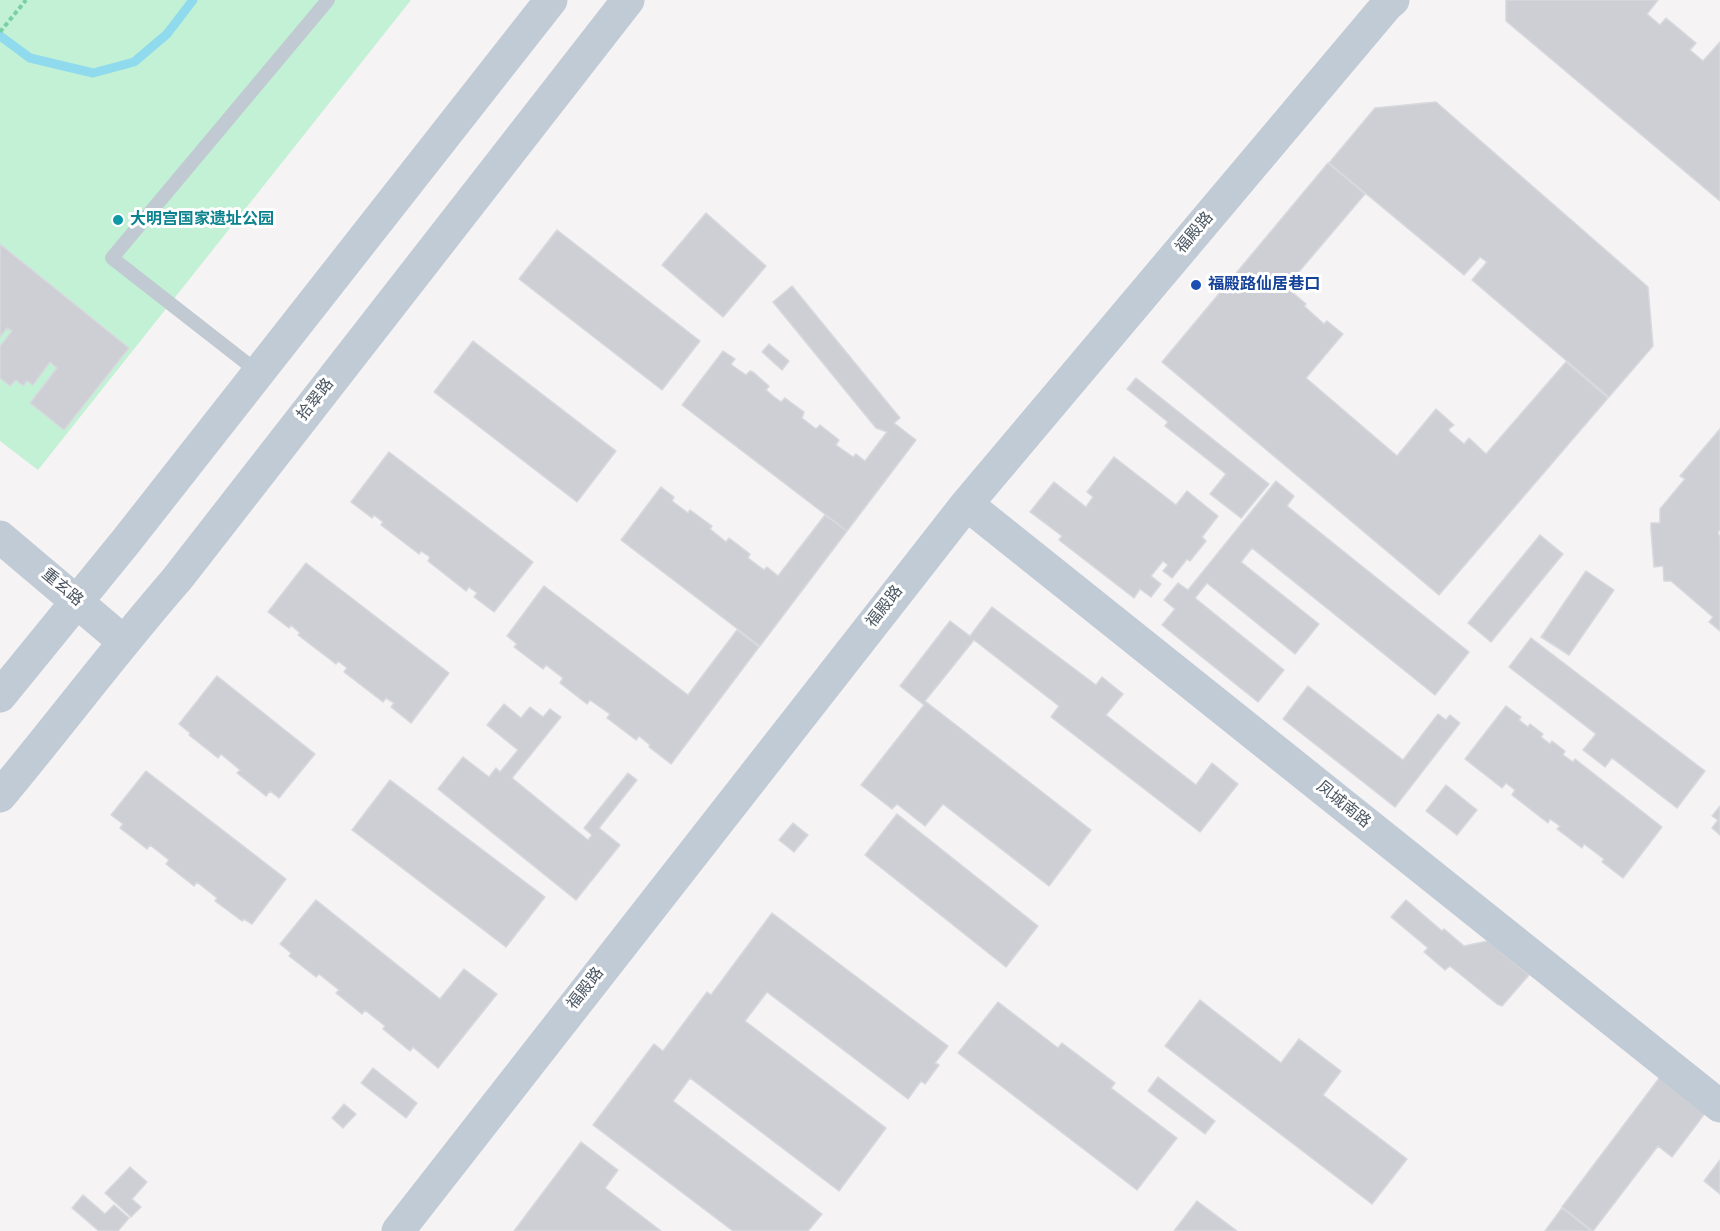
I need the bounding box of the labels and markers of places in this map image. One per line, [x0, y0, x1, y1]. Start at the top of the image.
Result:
place label: 大明宫国家遗址公园 [130, 210, 274, 230]
marker: 大明宫国家遗址公园 [111, 213, 125, 227]
place label: 福殿路仙居巷口 [1208, 275, 1320, 295]
marker: 福殿路仙居巷口 [1189, 278, 1203, 292]

